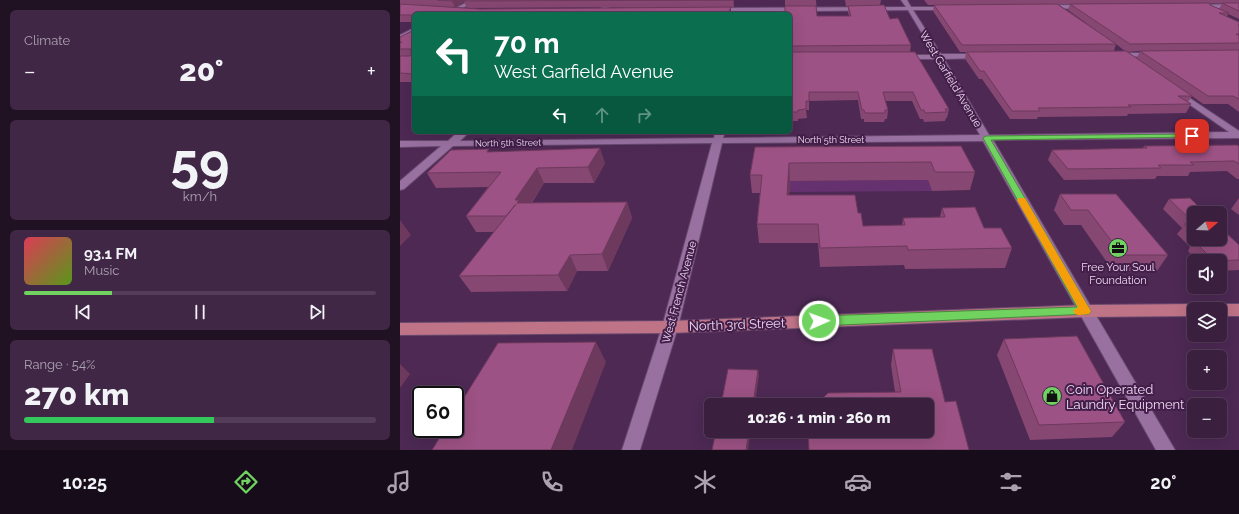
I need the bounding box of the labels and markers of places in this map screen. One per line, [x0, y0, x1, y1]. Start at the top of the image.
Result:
pin [1175, 119, 1209, 153]
office icon: Free Your Soul Foundation [1107, 237, 1129, 259]
place label: Free Your Soul Foundation [1081, 261, 1155, 287]
place label: Coin Operated Laundry Equipment [1066, 382, 1185, 412]
shop icon: Coin Operated Laundry Equipment [1041, 385, 1063, 407]

